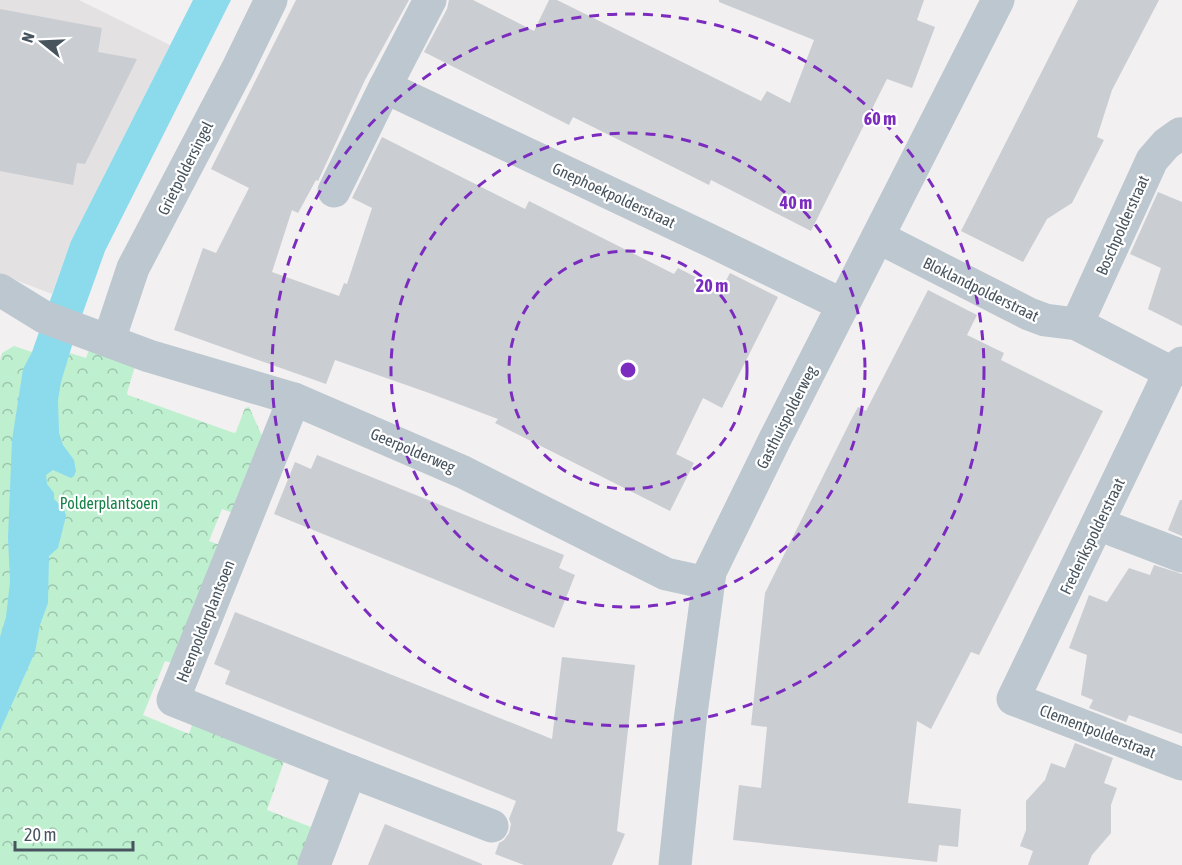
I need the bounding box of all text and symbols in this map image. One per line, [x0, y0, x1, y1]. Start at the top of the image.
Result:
north arrow [12, 12, 72, 72]
text: N [18, 30, 38, 45]
text: 60 m [864, 108, 896, 129]
street label: Grietpoldersingel [154, 118, 218, 218]
street label: Gnephoekpolderstraat [549, 159, 679, 232]
street label: Boschpolderstraat [1092, 172, 1153, 278]
text: 40 m [779, 192, 812, 213]
street label: Bloklandpolderstraat [920, 253, 1042, 326]
text: 20 m [696, 275, 728, 296]
centre of rings [618, 360, 638, 380]
street label: Gasthuispolderweg [752, 362, 821, 472]
street label: Geerpolderweg [368, 424, 458, 477]
street label: Frederikspolderstraat [1056, 475, 1129, 597]
park label: Polderplantsoen [60, 494, 158, 513]
street label: Heenpolderplantsoen [172, 557, 239, 685]
street label: Clementpolderstraat [1037, 701, 1159, 762]
scale bar [15, 814, 134, 852]
text: 20 m [24, 824, 56, 845]

